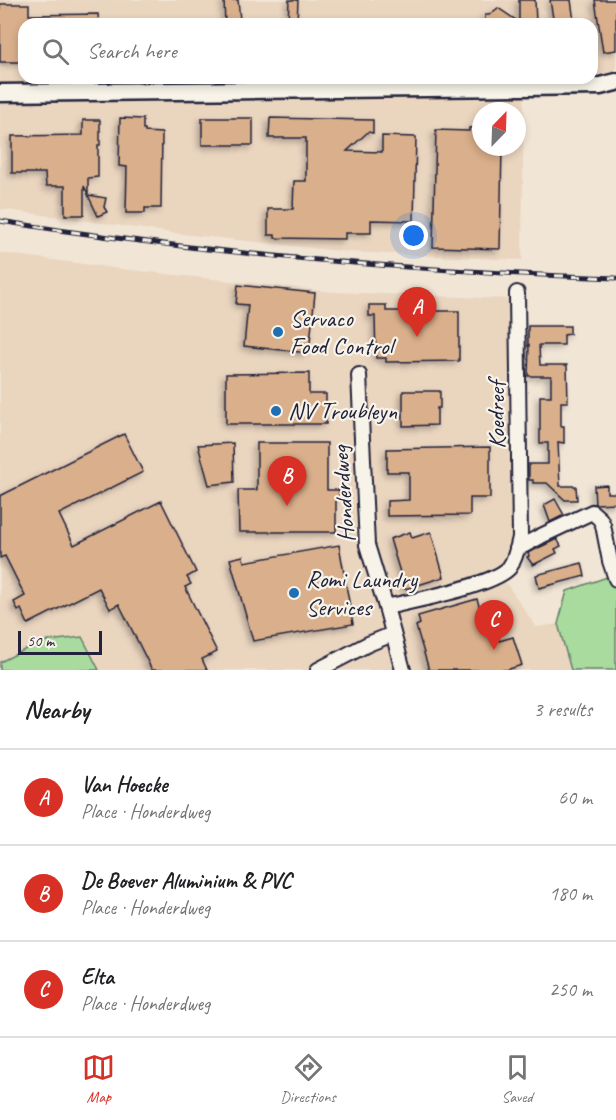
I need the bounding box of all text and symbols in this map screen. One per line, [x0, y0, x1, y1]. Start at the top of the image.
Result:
search box [18, 18, 598, 84]
icon: search [39, 35, 72, 68]
text: Search here [87, 37, 177, 65]
north arrow [472, 102, 526, 156]
your location [399, 221, 428, 250]
pin: A [398, 288, 436, 337]
place label: Servaco Food Control [290, 303, 396, 361]
marker: Servaco Food Control [271, 325, 285, 339]
street label: Koedreef [481, 375, 511, 449]
place label: NV Troubleyn [288, 396, 397, 426]
marker: NV Troubleyn [269, 404, 283, 418]
street label: Honderdweg [325, 443, 361, 543]
pin: B [268, 456, 306, 506]
place label: Romi Laundry Services [306, 564, 419, 622]
marker: Romi Laundry Services [287, 586, 301, 600]
pin: C [474, 600, 514, 650]
scale bar [18, 628, 102, 656]
text: 50 m [27, 631, 54, 651]
text: Nearby [24, 693, 89, 726]
text: 3 results [533, 697, 592, 722]
text: Van Hoecke [81, 771, 167, 799]
text: A [38, 785, 49, 810]
text: 60 m [558, 785, 592, 810]
text: Place · Honderdweg [81, 799, 210, 824]
text: De Boever Aluminium & PVC [81, 867, 291, 895]
text: B [38, 881, 49, 906]
text: 180 m [549, 881, 592, 906]
text: Place · Honderdweg [81, 895, 210, 920]
text: Elta [81, 963, 114, 991]
text: C [39, 977, 48, 1002]
text: 250 m [549, 977, 592, 1002]
text: Place · Honderdweg [81, 991, 210, 1016]
tab: Map [82, 1051, 115, 1107]
tab: Directions [280, 1051, 336, 1107]
tab: Saved [501, 1051, 534, 1107]

